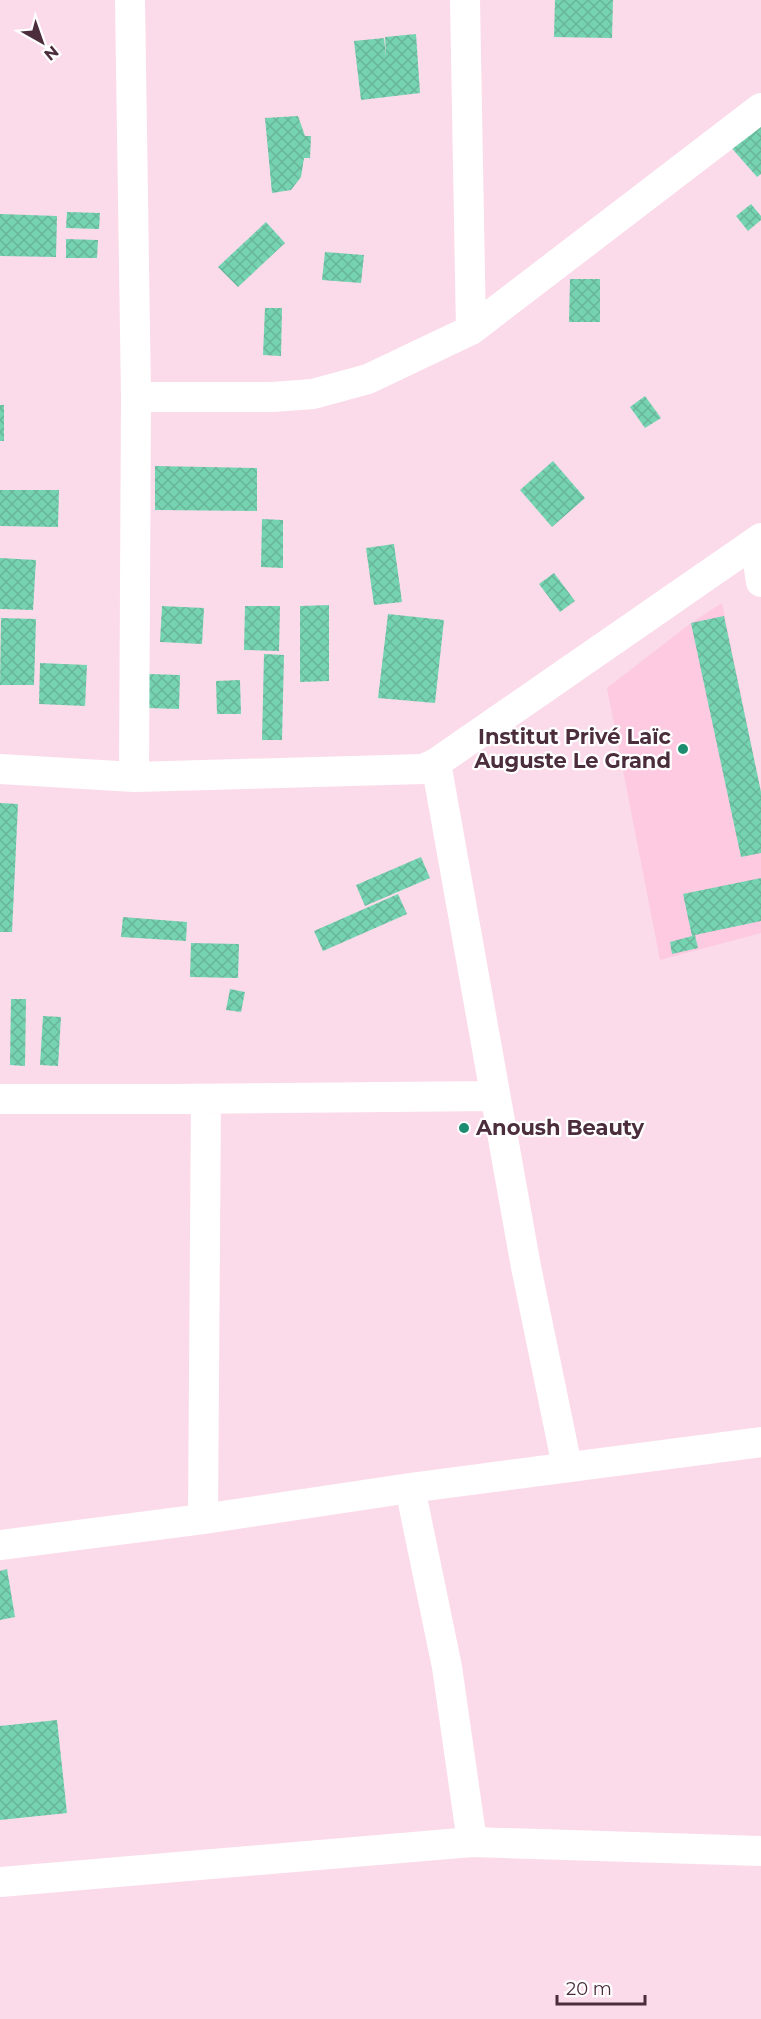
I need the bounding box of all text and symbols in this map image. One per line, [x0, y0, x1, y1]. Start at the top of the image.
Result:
north arrow [12, 12, 72, 72]
text: N [40, 42, 62, 65]
place label: Institut Privé Laïc Auguste Le Grand [473, 724, 672, 773]
marker: Institut Privé Laïc Auguste Le Grand [676, 742, 690, 756]
place label: Anoush Beauty [475, 1115, 644, 1140]
marker: Anoush Beauty [457, 1121, 471, 1135]
scale bar [557, 1968, 646, 2006]
text: 20 m [566, 1978, 612, 2000]

